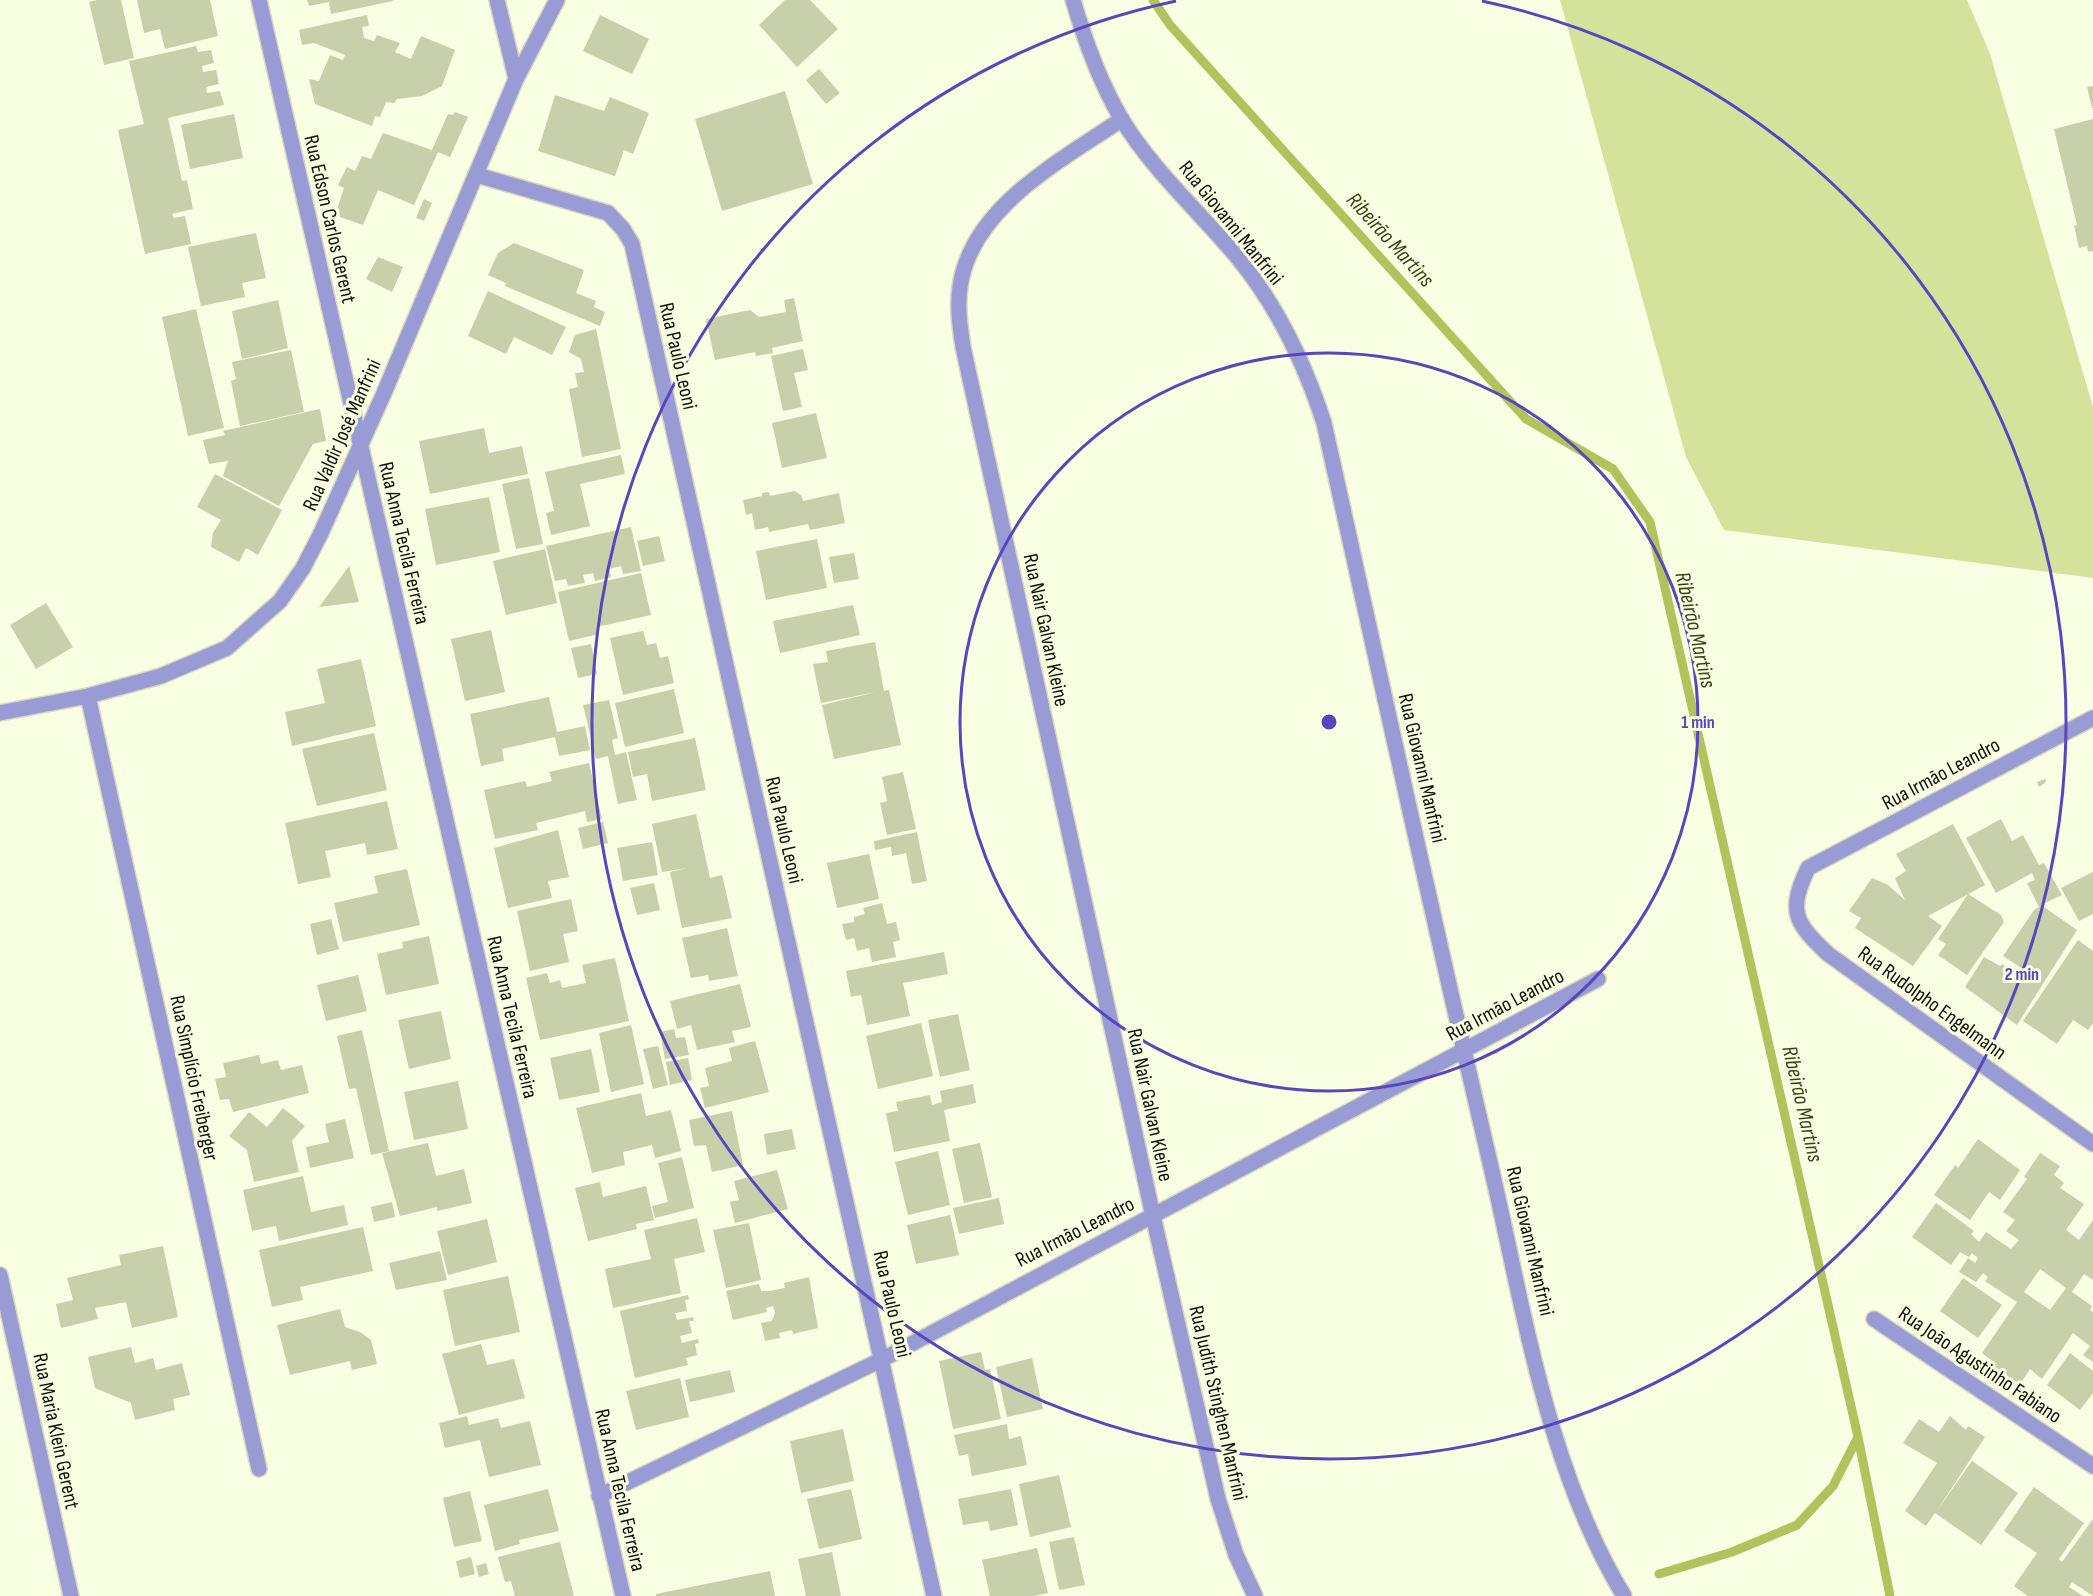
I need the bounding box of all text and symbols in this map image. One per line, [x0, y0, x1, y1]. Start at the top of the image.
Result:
street label: Rua Edson Carlos Gerent [298, 132, 362, 306]
street label: Rua Giovanni Manfrini [1173, 156, 1289, 290]
water label: Ribeirão Martins [1340, 187, 1440, 293]
street label: Rua Paulo Leoni [654, 300, 702, 412]
street label: Rua Valdir José Manfrini [297, 355, 387, 515]
street label: Rua Anna Tecila Ferreira [373, 459, 435, 627]
street label: Rua Nair Galvan Kleine [1018, 551, 1074, 709]
water label: Ribeirão Martins [1669, 569, 1722, 691]
street label: Rua Giovanni Manfrini [1393, 691, 1451, 845]
centre of rings [1319, 712, 1339, 732]
text: 1 min [1681, 712, 1715, 733]
street label: Rua Irmão Leandro [1878, 732, 2004, 816]
street label: Rua Paulo Leoni [760, 774, 808, 886]
street label: Rua Anna Tecila Ferreira [481, 933, 543, 1101]
street label: Rua Rudolpho Engelmann [1853, 941, 2011, 1065]
street label: Rua Irmão Leandro [1442, 963, 1568, 1047]
text: 2 min [2005, 964, 2039, 985]
street label: Rua Simplício Freiberger [164, 993, 224, 1163]
street label: Rua Nair Galvan Kleine [1122, 1026, 1178, 1184]
water label: Ribeirão Martins [1776, 1043, 1829, 1165]
street label: Rua Giovanni Manfrini [1501, 1164, 1559, 1318]
street label: Rua Irmão Leandro [1011, 1191, 1139, 1273]
street label: Rua Paulo Leoni [868, 1248, 916, 1360]
street label: Rua João Agustinho Fabiano [1894, 1301, 2066, 1429]
street label: Rua Judith Stinghen Manfrini [1183, 1303, 1253, 1503]
street label: Rua Maria Klein Gerent [27, 1351, 85, 1511]
street label: Rua Anna Tecila Ferreira [589, 1406, 651, 1574]

